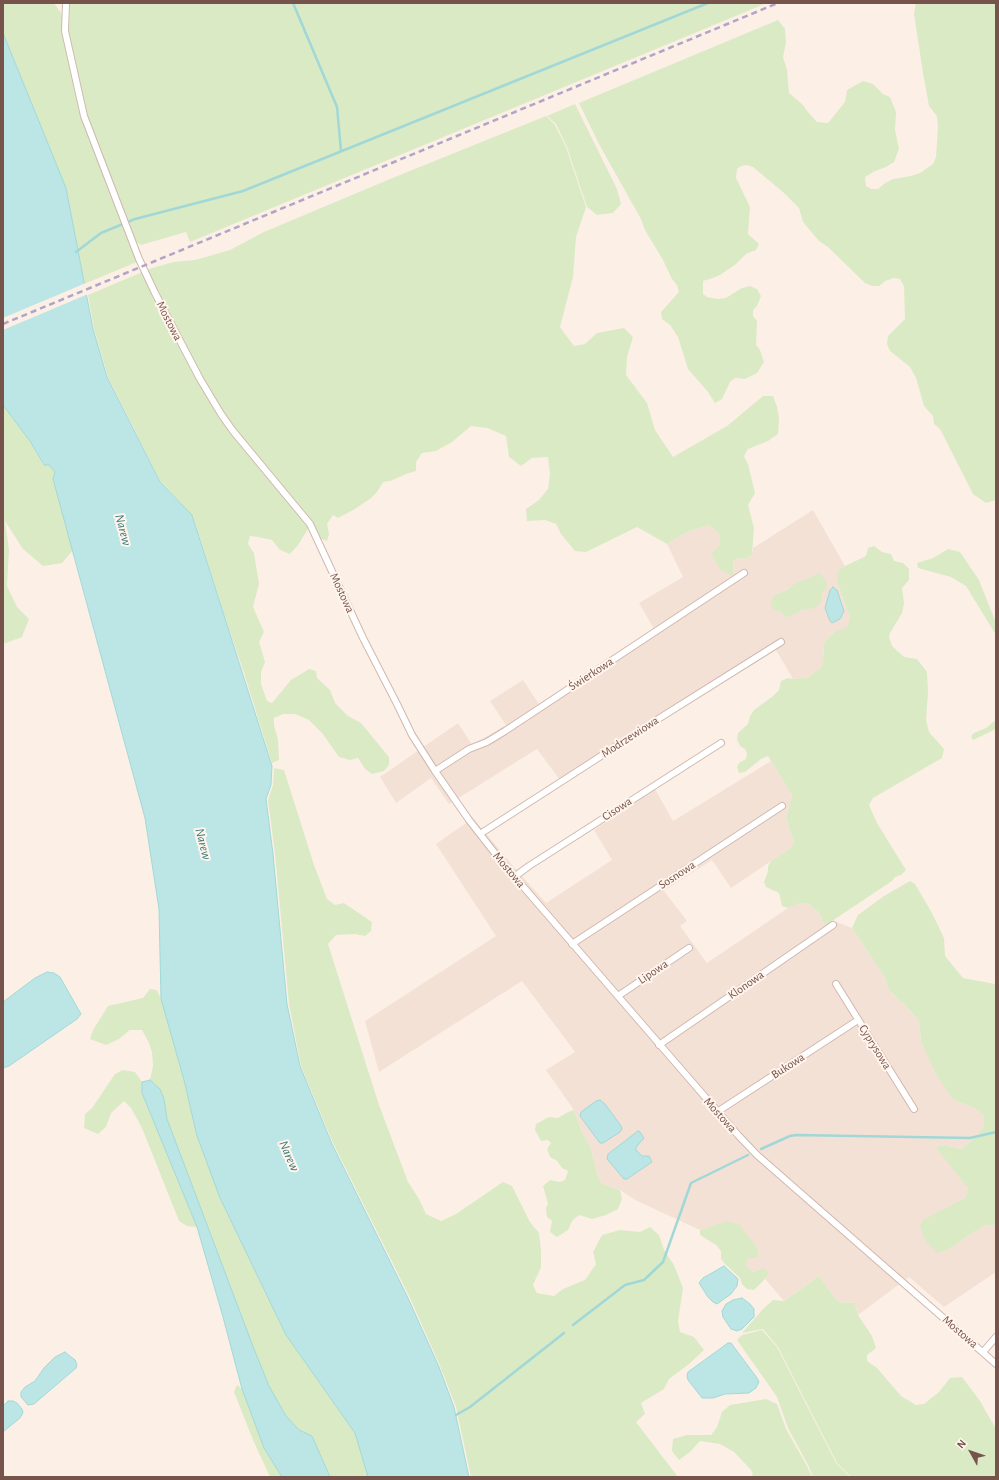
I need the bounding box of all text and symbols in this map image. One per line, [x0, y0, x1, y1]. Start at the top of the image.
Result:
street label: Mostowa [153, 299, 185, 343]
water label: Narew [111, 513, 135, 547]
street label: Mostowa [327, 571, 357, 615]
street label: Świerkowa [566, 654, 616, 694]
street label: Modrzewiowa [599, 713, 661, 761]
street label: Cisowa [599, 794, 635, 824]
water label: Narew [192, 827, 214, 861]
street label: Mostowa [490, 849, 528, 891]
street label: Sosnowa [656, 858, 698, 892]
street label: Lipowa [635, 957, 671, 987]
street label: Klonowa [725, 967, 767, 1003]
street label: Cyprysowa [856, 1022, 894, 1072]
street label: Bukowa [769, 1050, 807, 1082]
street label: Mostowa [700, 1094, 740, 1136]
water label: Narew [275, 1138, 303, 1174]
street label: Mostowa [939, 1313, 981, 1351]
north arrow [951, 1432, 991, 1472]
text: N [955, 1437, 968, 1450]

